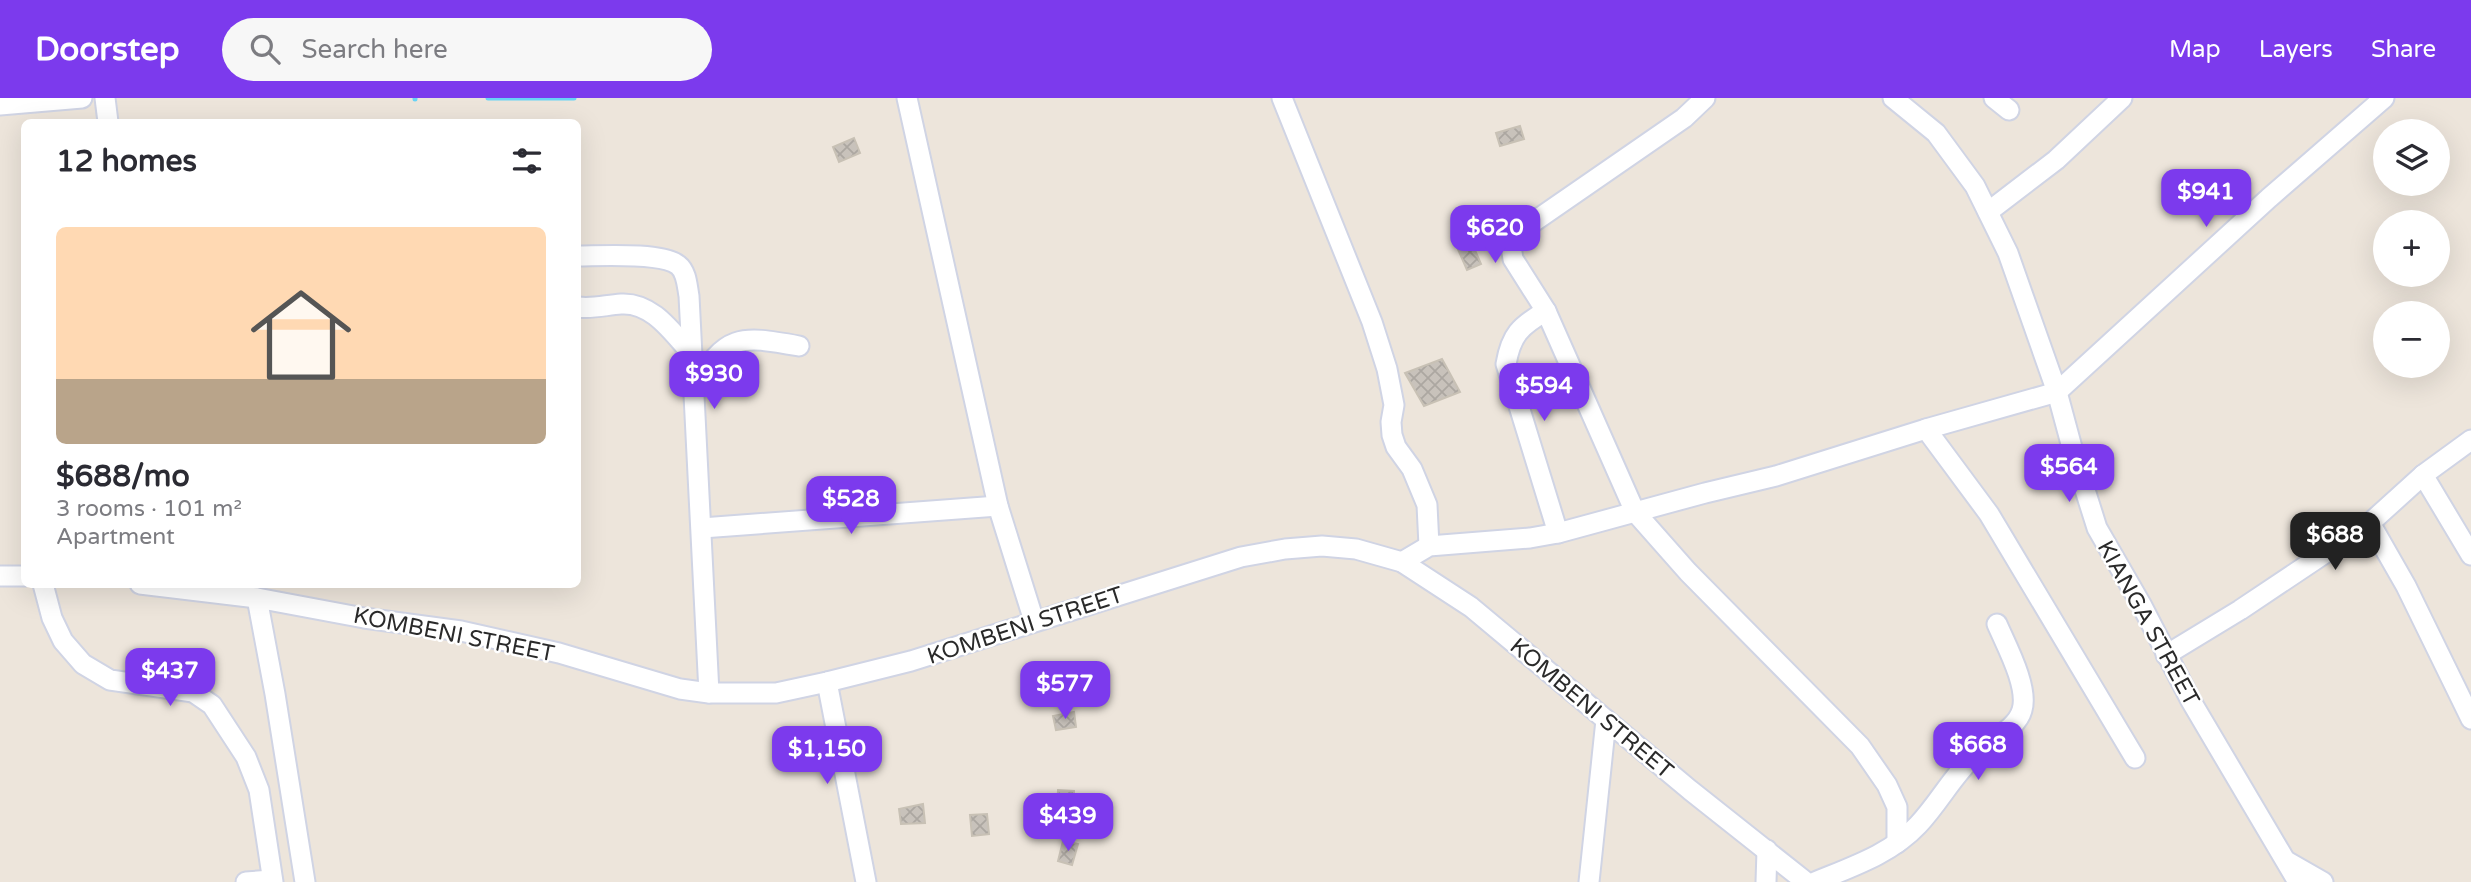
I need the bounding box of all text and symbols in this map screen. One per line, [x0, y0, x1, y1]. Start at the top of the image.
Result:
search box [222, 18, 712, 81]
text: Doorstep [35, 30, 180, 69]
icon: search [246, 30, 284, 68]
text: Search here [302, 34, 448, 65]
text: Map [2169, 35, 2221, 64]
text: Layers [2259, 35, 2333, 64]
text: Share [2371, 35, 2436, 64]
map controls [2373, 119, 2450, 378]
button: layers [2373, 119, 2450, 196]
icon: filters [508, 142, 546, 180]
text: 12 homes [56, 143, 197, 180]
pin: $941 [2165, 170, 2247, 229]
text: $941 [2177, 178, 2235, 206]
pin: $620 [1454, 206, 1536, 265]
button: + [2373, 210, 2450, 287]
text: $620 [1466, 214, 1524, 242]
icon: home [238, 272, 364, 398]
button: − [2373, 301, 2450, 378]
pin: $930 [673, 352, 755, 411]
text: $930 [685, 360, 743, 388]
pin: $594 [1503, 364, 1585, 423]
text: $594 [1515, 372, 1573, 400]
pin: $564 [2028, 444, 2110, 504]
text: $564 [2040, 453, 2098, 481]
text: $688/mo [56, 458, 190, 495]
pin: $528 [810, 476, 892, 536]
text: $528 [822, 485, 880, 513]
text: 3 rooms · 101 m² [56, 495, 242, 523]
pin: $688 [2294, 512, 2376, 572]
text: $688 [2306, 521, 2364, 549]
text: Apartment [56, 523, 175, 551]
street label: KIANGA STREET [2091, 536, 2205, 711]
street label: KOMBENI STREET [924, 581, 1127, 671]
street label: KOMBENI STREET [351, 602, 557, 668]
street label: KOMBENI STREET [1504, 632, 1679, 785]
pin: $437 [129, 648, 211, 708]
text: $437 [141, 657, 199, 685]
pin: $577 [1024, 662, 1106, 721]
text: $577 [1036, 670, 1094, 698]
pin: $668 [1937, 722, 2019, 782]
pin: $1,150 [770, 726, 884, 786]
text: $668 [1949, 731, 2007, 759]
text: $1,150 [788, 735, 866, 763]
pin: $439 [1027, 794, 1109, 853]
text: $439 [1039, 802, 1097, 830]

